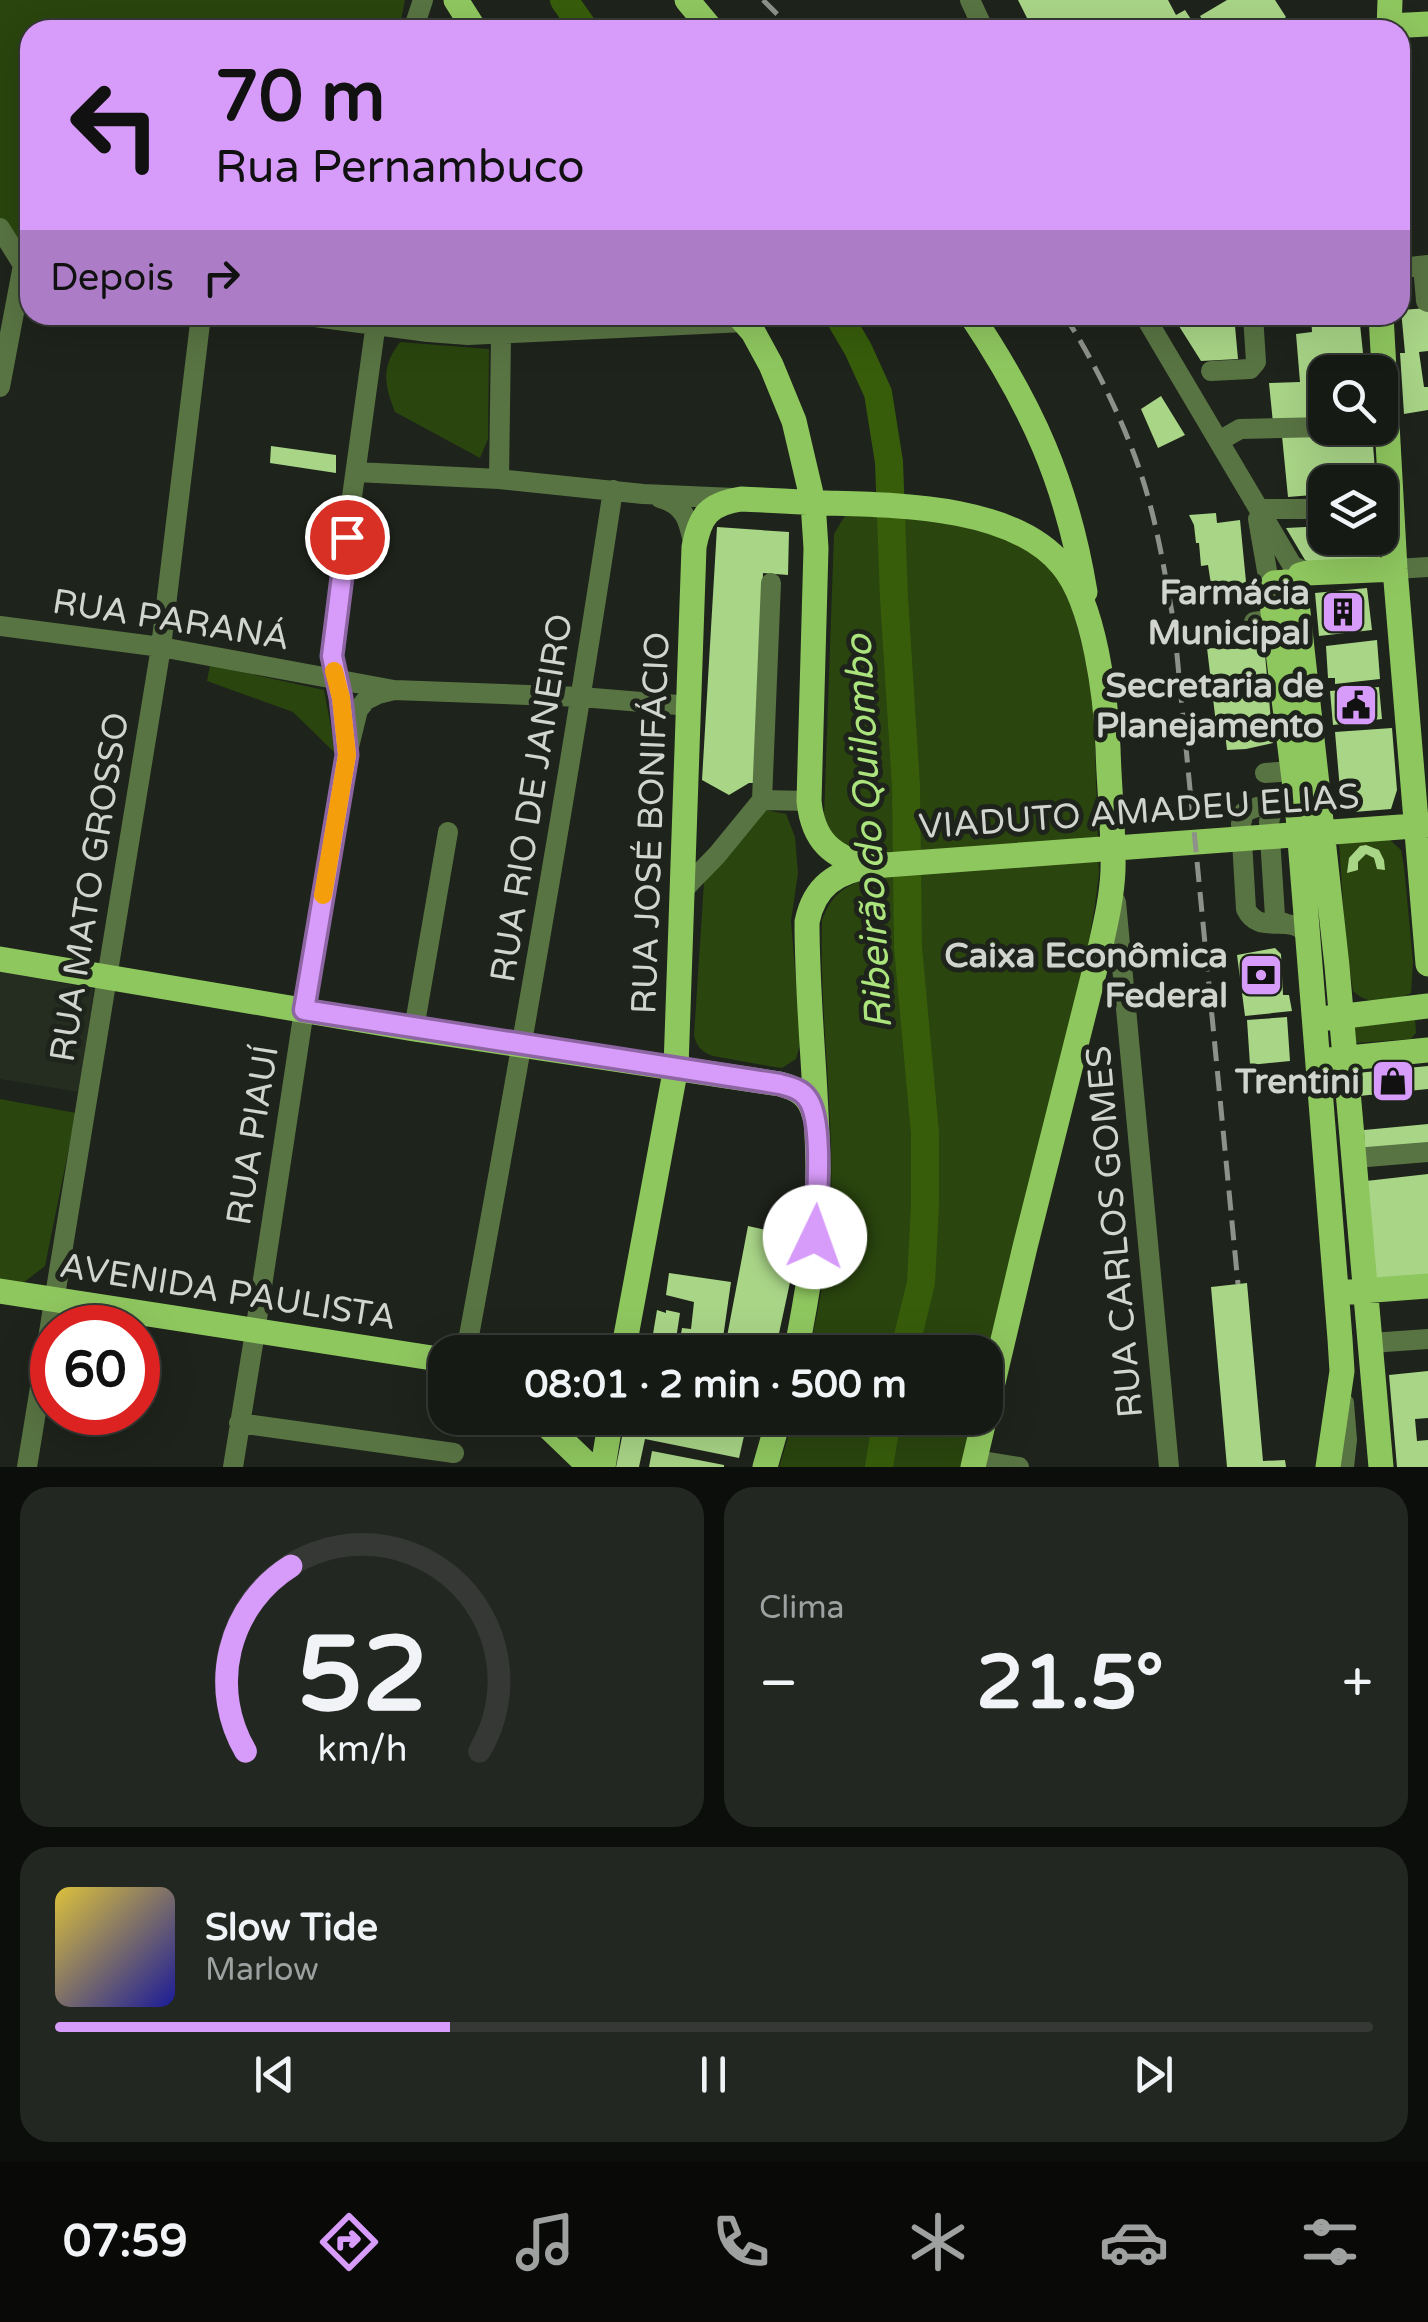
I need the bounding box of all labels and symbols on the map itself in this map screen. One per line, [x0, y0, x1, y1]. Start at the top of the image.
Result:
pin [305, 495, 390, 580]
place label: Farmácia Municipal [1147, 572, 1310, 654]
street label: RUA PARANÁ [49, 581, 292, 659]
building icon: Farmácia Municipal [1320, 589, 1366, 635]
street label: RUA RIO DE JANEIRO [482, 611, 582, 985]
street label: RUA JOSÉ BONIFÁCIO [623, 631, 679, 1015]
water label: Ribeirão do Quilombo [836, 632, 902, 1030]
place label: Secretaria de Planejamento [1095, 665, 1324, 747]
public building icon: Secretaria de Planejamento [1333, 682, 1379, 728]
street label: RUA MATO GROSSO [42, 709, 138, 1065]
street label: VIADUTO AMADEU ELIAS [917, 776, 1361, 848]
place label: Caixa Econômica Federal [944, 935, 1228, 1017]
bank icon: Caixa Econômica Federal [1238, 952, 1284, 998]
street label: RUA PIAUÍ [218, 1042, 288, 1228]
street label: RUA CARLOS GOMES [1078, 1044, 1152, 1420]
shop icon: Trentini [1370, 1058, 1416, 1104]
place label: Trentini [1234, 1061, 1360, 1103]
position arrow [763, 1185, 867, 1289]
street label: AVENIDA PAULISTA [57, 1245, 399, 1339]
speed limit sign: 60 [30, 1305, 160, 1435]

